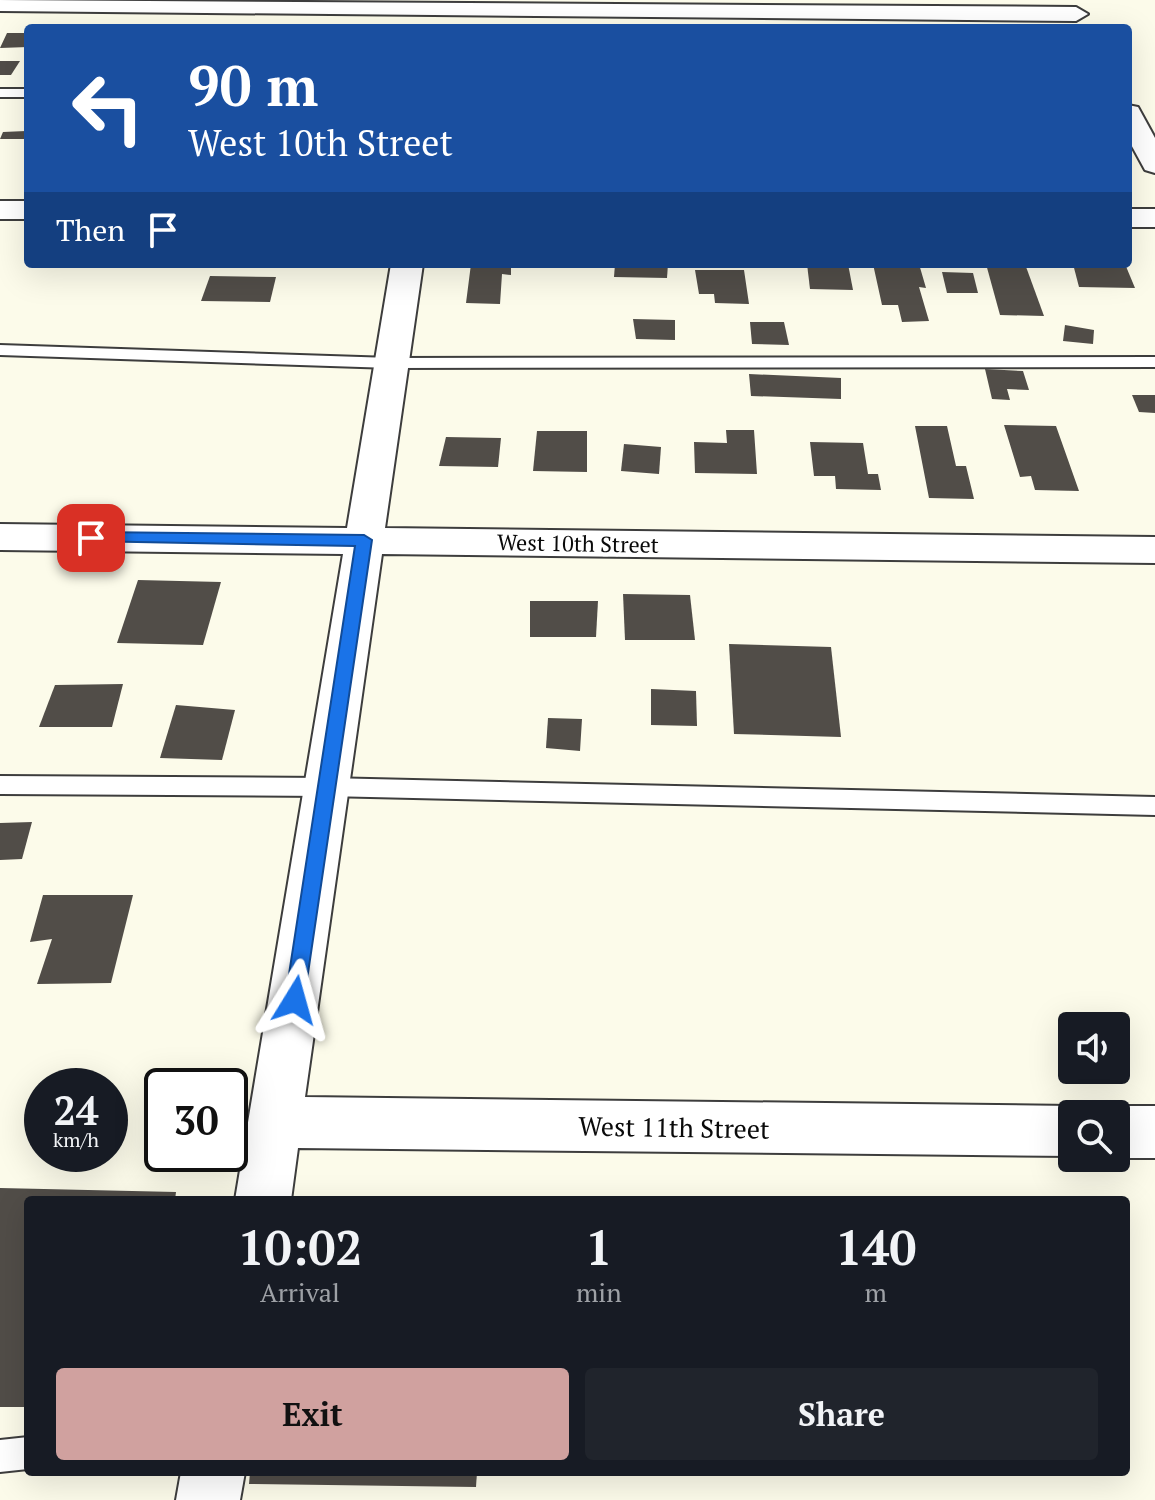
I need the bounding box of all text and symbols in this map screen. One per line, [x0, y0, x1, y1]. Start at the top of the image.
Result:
text: 90 m [188, 48, 318, 122]
icon: left [56, 56, 160, 160]
text: West 10th Street [188, 119, 453, 166]
icon: arrive [141, 208, 185, 252]
text: Then [56, 210, 125, 250]
pin [57, 504, 125, 572]
icon: arrive [69, 516, 113, 560]
street label: West 10th Street [497, 527, 659, 559]
position arrow [253, 958, 337, 1042]
map controls [1058, 1012, 1130, 1172]
button: sound [1058, 1012, 1130, 1084]
speed limit sign: 30 [144, 1068, 248, 1172]
text: 24 [53, 1083, 99, 1136]
button: search [1058, 1100, 1130, 1172]
street label: West 11th Street [578, 1108, 770, 1146]
text: km/h [53, 1126, 99, 1153]
text: 10:02 [237, 1215, 362, 1279]
text: 1 [585, 1215, 612, 1279]
text: 140 [835, 1215, 917, 1279]
text: Arrival [260, 1275, 340, 1309]
text: min [576, 1275, 622, 1309]
text: m [865, 1275, 887, 1309]
button: Exit [56, 1368, 569, 1460]
button: Share [585, 1368, 1098, 1460]

